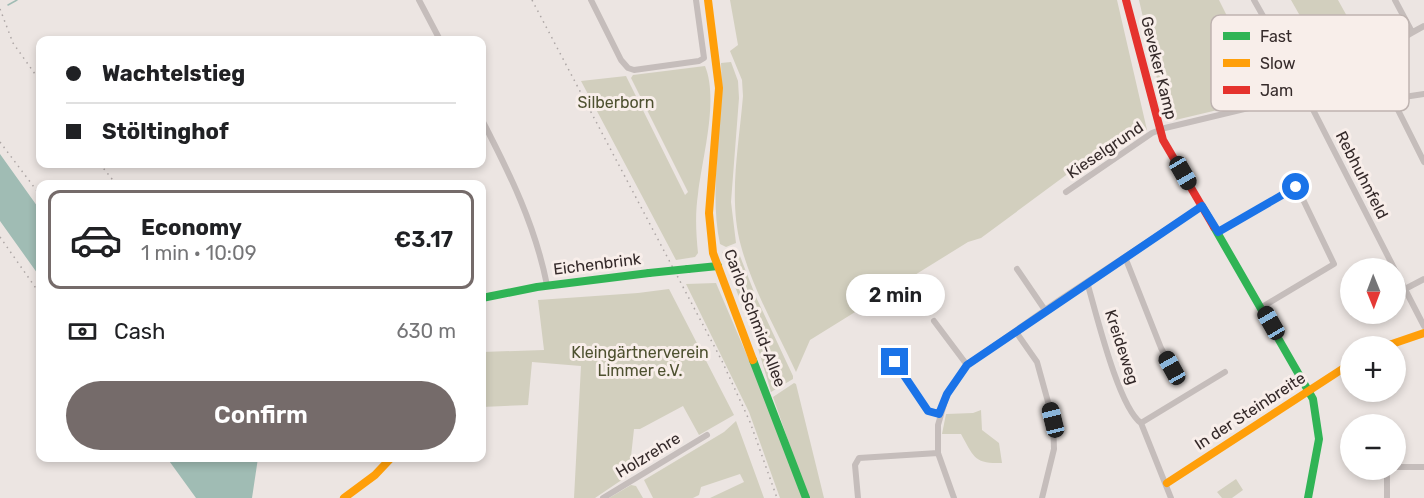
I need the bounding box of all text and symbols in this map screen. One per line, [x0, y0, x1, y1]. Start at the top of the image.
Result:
street label: Geveker Kamp [1137, 14, 1181, 122]
legend [1211, 15, 1409, 111]
text: Fast [1260, 27, 1292, 46]
text: Slow [1260, 54, 1296, 73]
text: Wachtelstieg [102, 60, 245, 87]
text: Jam [1260, 81, 1293, 100]
park label: Silberborn [578, 93, 654, 112]
text: Stöltinghof [102, 118, 229, 145]
street label: Kieselgrund [1063, 118, 1147, 182]
street label: Rebhuhnfeld [1332, 128, 1392, 222]
car [1166, 153, 1200, 193]
route start [1282, 173, 1309, 200]
icon: car [69, 213, 123, 267]
text: Economy [141, 214, 242, 241]
text: €3.17 [394, 226, 453, 253]
text: 1 min · 10:09 [141, 241, 257, 265]
street label: Carlo-Schmid-Allee [720, 246, 790, 390]
street label: Eichenbrink [552, 249, 643, 279]
north arrow [1340, 258, 1406, 324]
map controls [1340, 258, 1406, 480]
callout: 2 min [846, 275, 944, 317]
text: 2 min [869, 283, 922, 307]
car [1254, 303, 1288, 343]
street label: Kreideweg [1101, 307, 1143, 387]
icon: cash [66, 315, 99, 348]
text: Cash [114, 318, 165, 345]
text: 630 m [397, 319, 456, 343]
button: + [1340, 336, 1406, 402]
park label: Kleingärtnerverein Limmer e.V. [571, 343, 709, 380]
route end [881, 348, 908, 375]
car [1155, 348, 1189, 388]
street label: In der Steinbreite [1191, 368, 1309, 454]
button: Confirm [66, 381, 456, 450]
car [1040, 400, 1066, 440]
button: − [1340, 414, 1406, 480]
street label: Holzrehre [612, 428, 684, 482]

